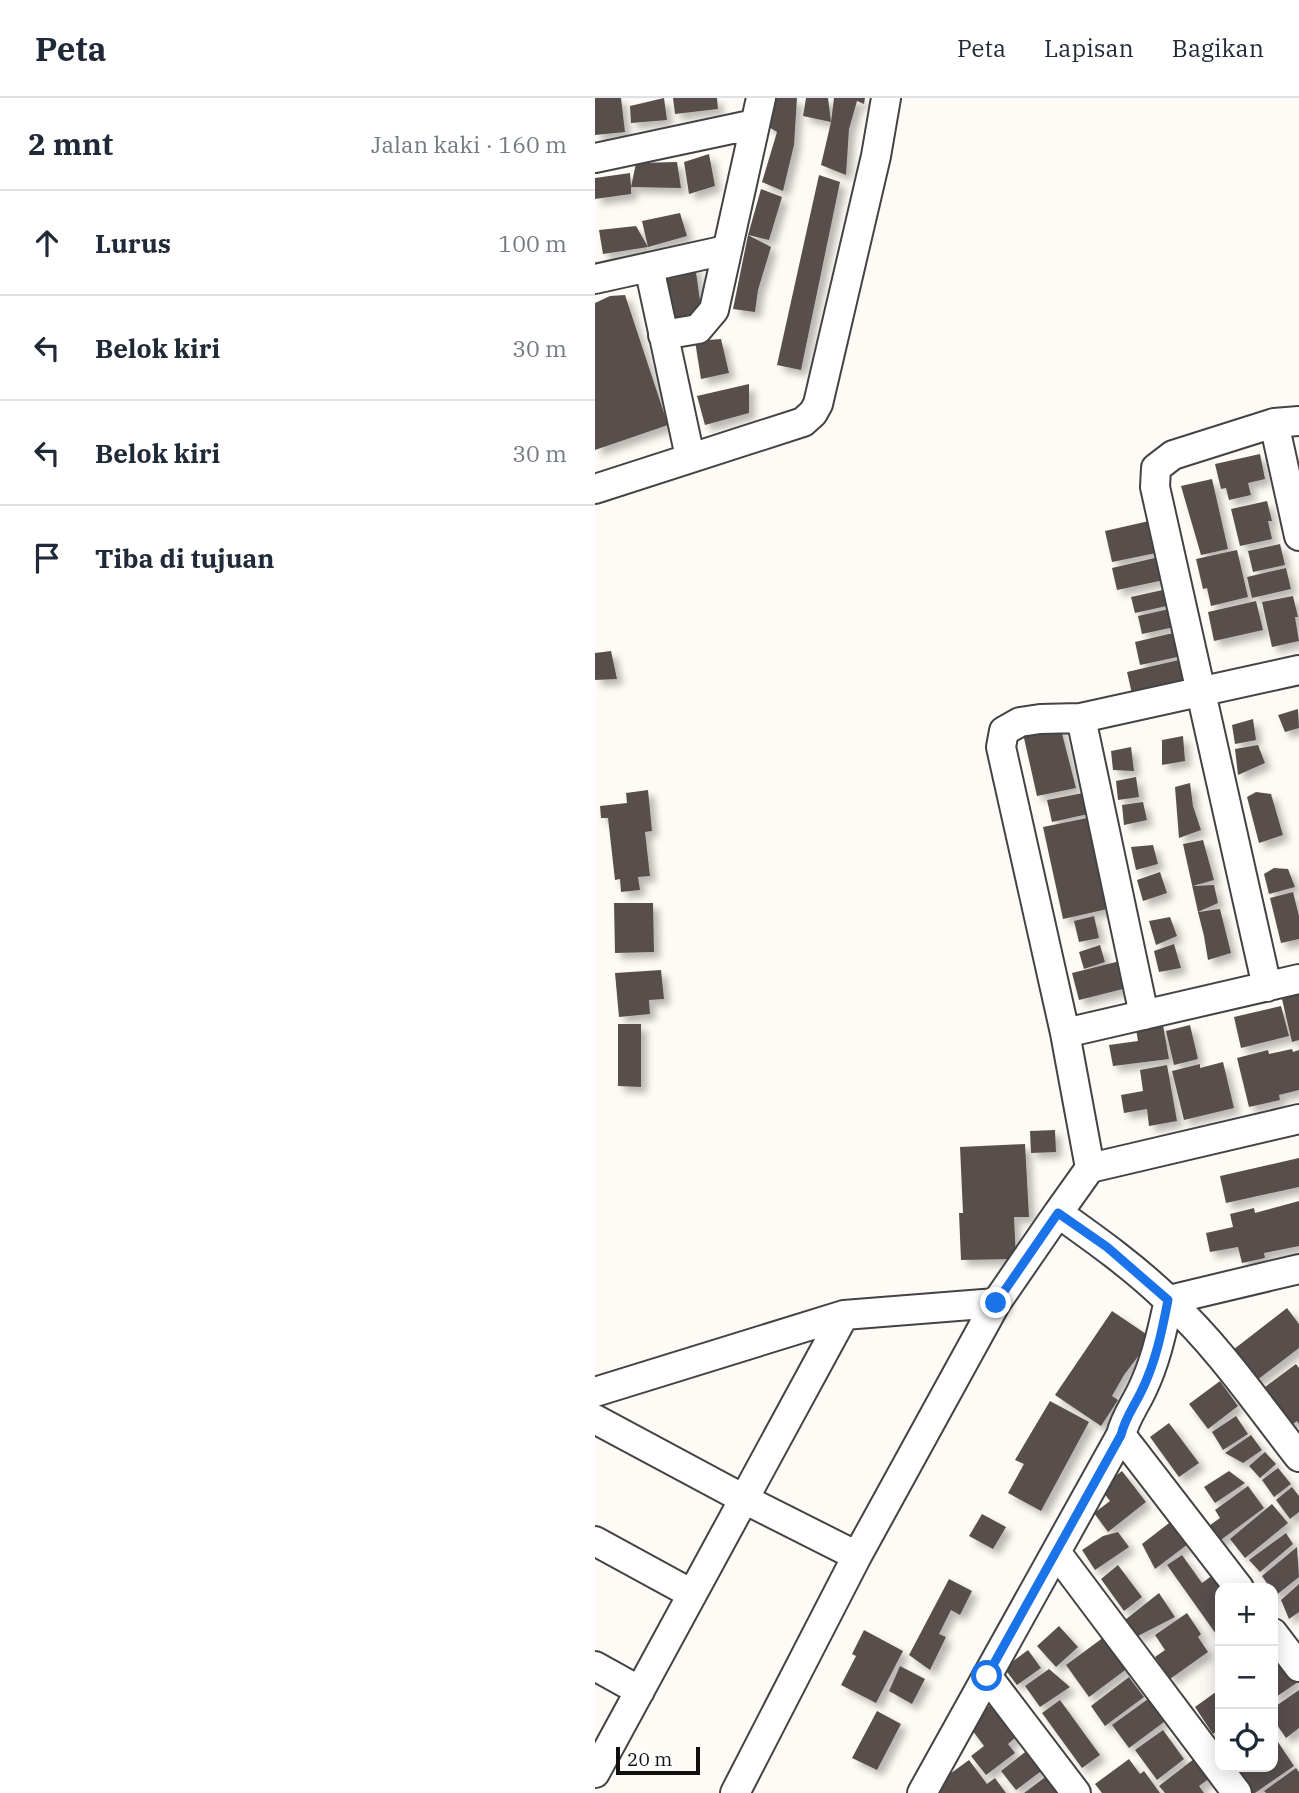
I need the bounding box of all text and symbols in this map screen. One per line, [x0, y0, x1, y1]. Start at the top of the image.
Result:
text: Peta [35, 27, 106, 70]
text: Peta [957, 32, 1006, 64]
text: Lapisan [1044, 32, 1134, 64]
text: Bagikan [1172, 32, 1264, 64]
text: 2 mnt [28, 124, 113, 163]
text: Jalan kaki · 160 m [371, 129, 567, 159]
icon: ahead [28, 224, 66, 262]
text: Lurus [95, 226, 171, 260]
text: 100 m [498, 228, 567, 258]
icon: left [28, 329, 66, 367]
text: Belok kiri [95, 331, 220, 365]
text: 30 m [512, 333, 567, 363]
icon: left [28, 434, 66, 472]
text: Belok kiri [95, 436, 220, 470]
text: 30 m [512, 438, 567, 468]
icon: arrive [28, 539, 66, 577]
text: Tiba di tujuan [95, 541, 275, 575]
route end [980, 1287, 1011, 1318]
map controls [1215, 1583, 1278, 1772]
button: + [1215, 1583, 1278, 1646]
button: − [1215, 1646, 1278, 1709]
route start [971, 1660, 1002, 1691]
button: locate [1215, 1709, 1278, 1772]
scale bar [616, 1744, 700, 1776]
text: 20 m [627, 1747, 672, 1771]

